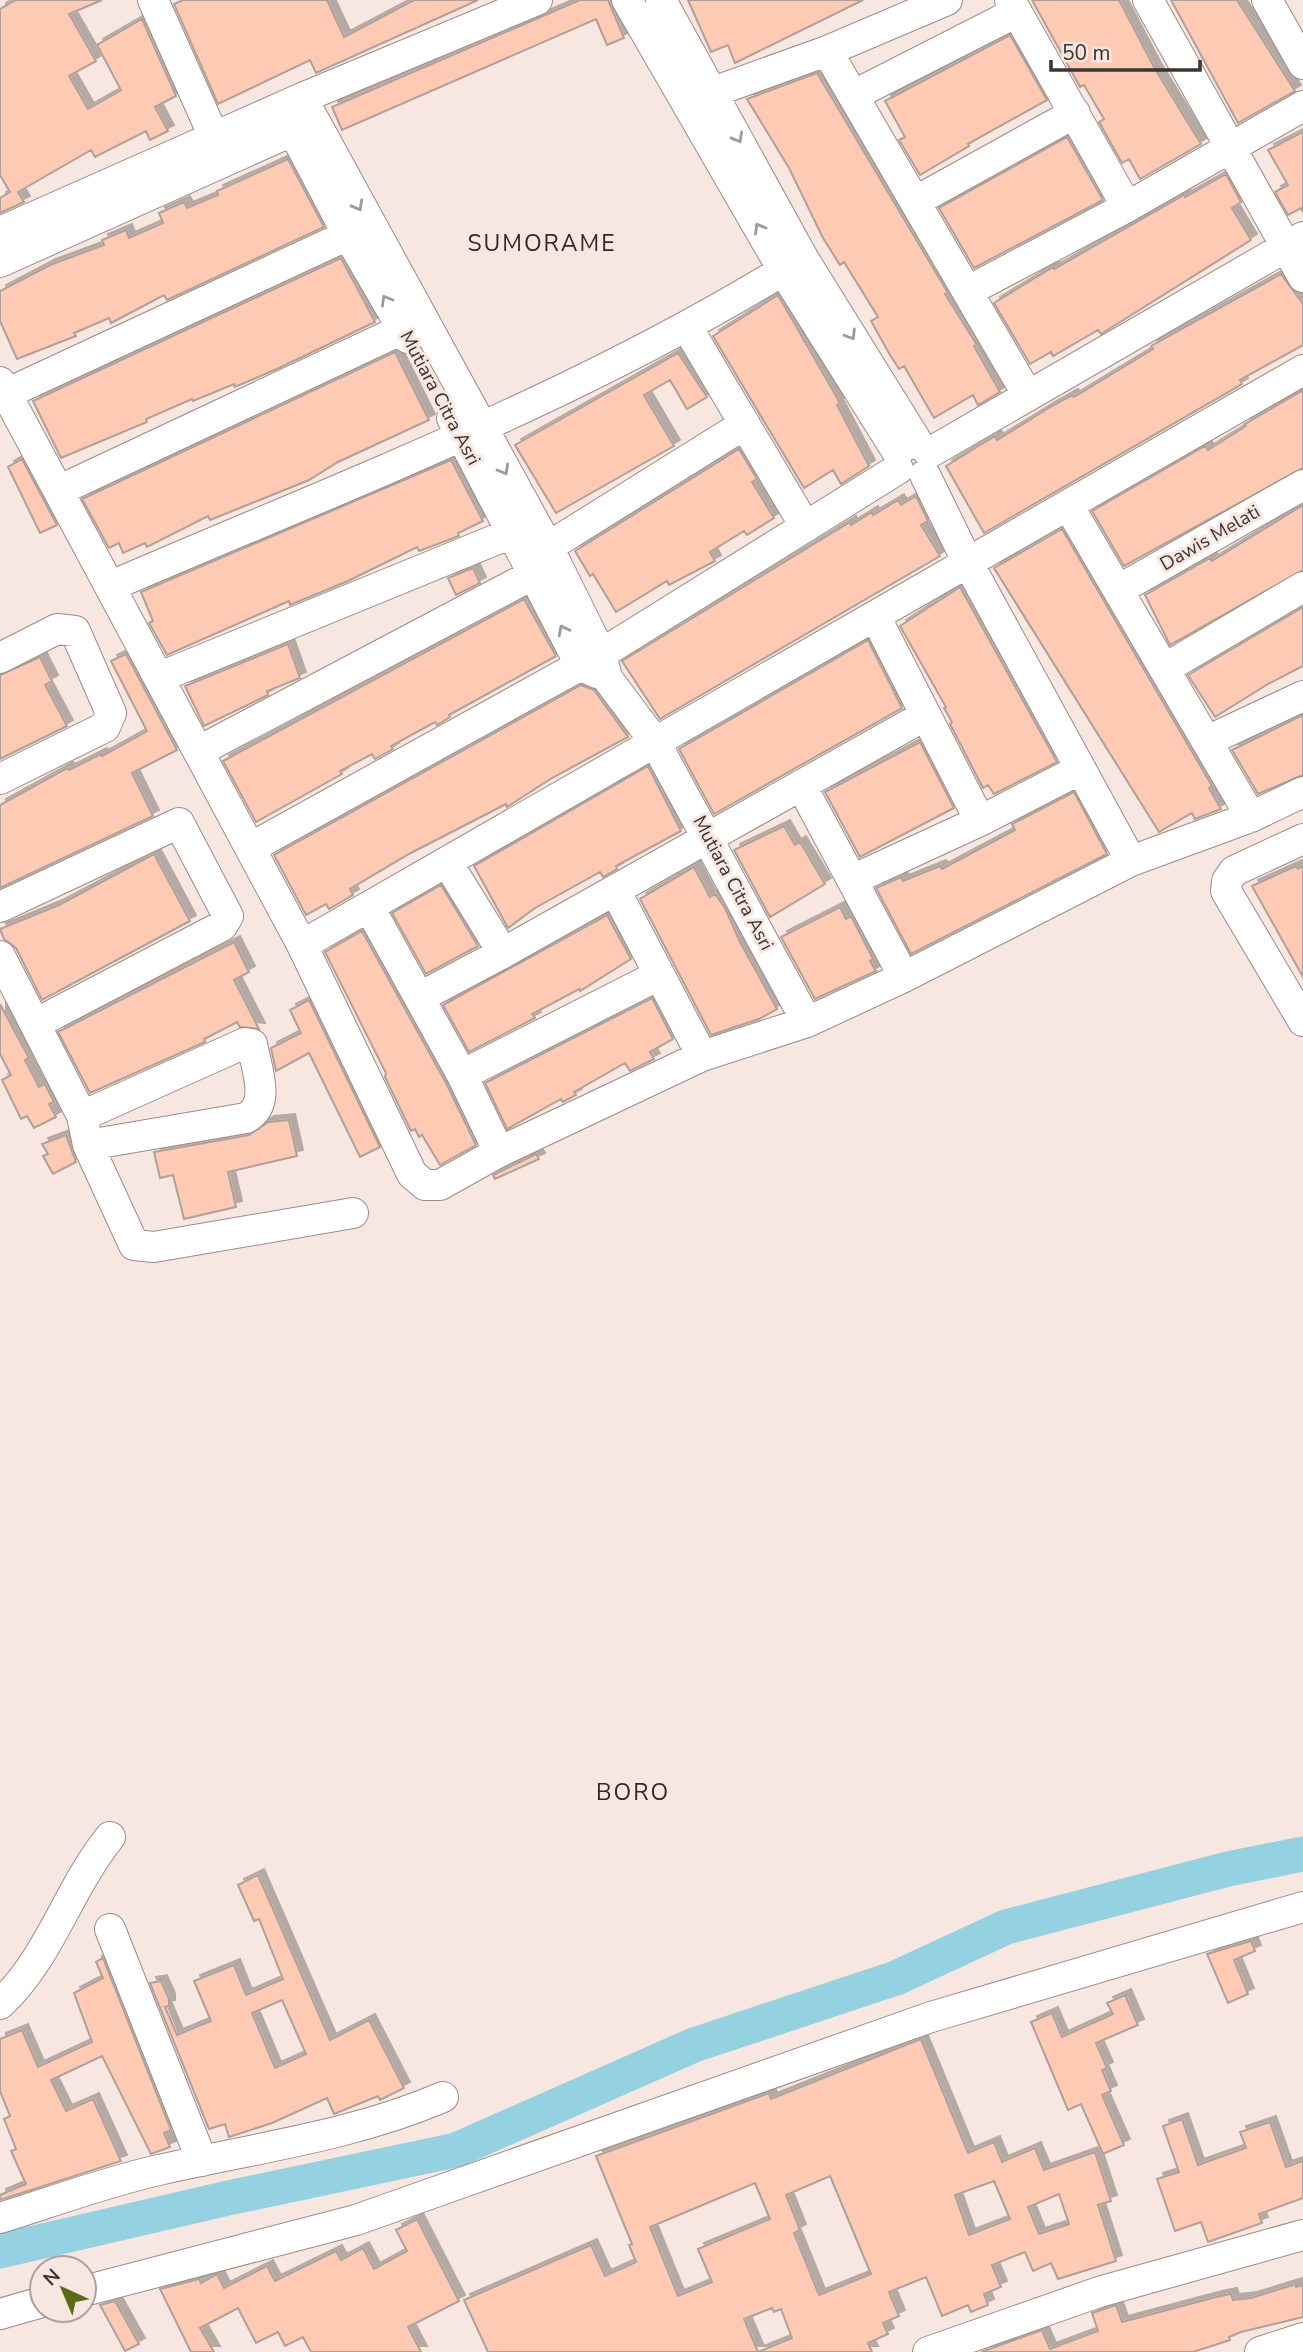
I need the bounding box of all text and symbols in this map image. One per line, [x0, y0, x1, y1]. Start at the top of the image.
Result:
scale bar [1051, 28, 1200, 72]
text: 50 m [1062, 39, 1111, 67]
one-way arrow [730, 131, 743, 143]
one-way arrow [350, 199, 364, 212]
one-way arrow [754, 223, 767, 236]
district label: SUMORAME [467, 228, 617, 259]
one-way arrow [381, 295, 394, 308]
street label: Mutiara Citra Asri [393, 326, 487, 470]
one-way arrow [843, 328, 856, 341]
one-way arrow [496, 462, 509, 475]
street label: Dawis Melati [1155, 499, 1265, 577]
one-way arrow [558, 625, 571, 637]
street label: Mutiara Citra Asri [686, 811, 780, 955]
district label: BORO [596, 1777, 670, 1808]
north arrow [28, 2254, 98, 2324]
text: N [38, 2263, 66, 2292]

